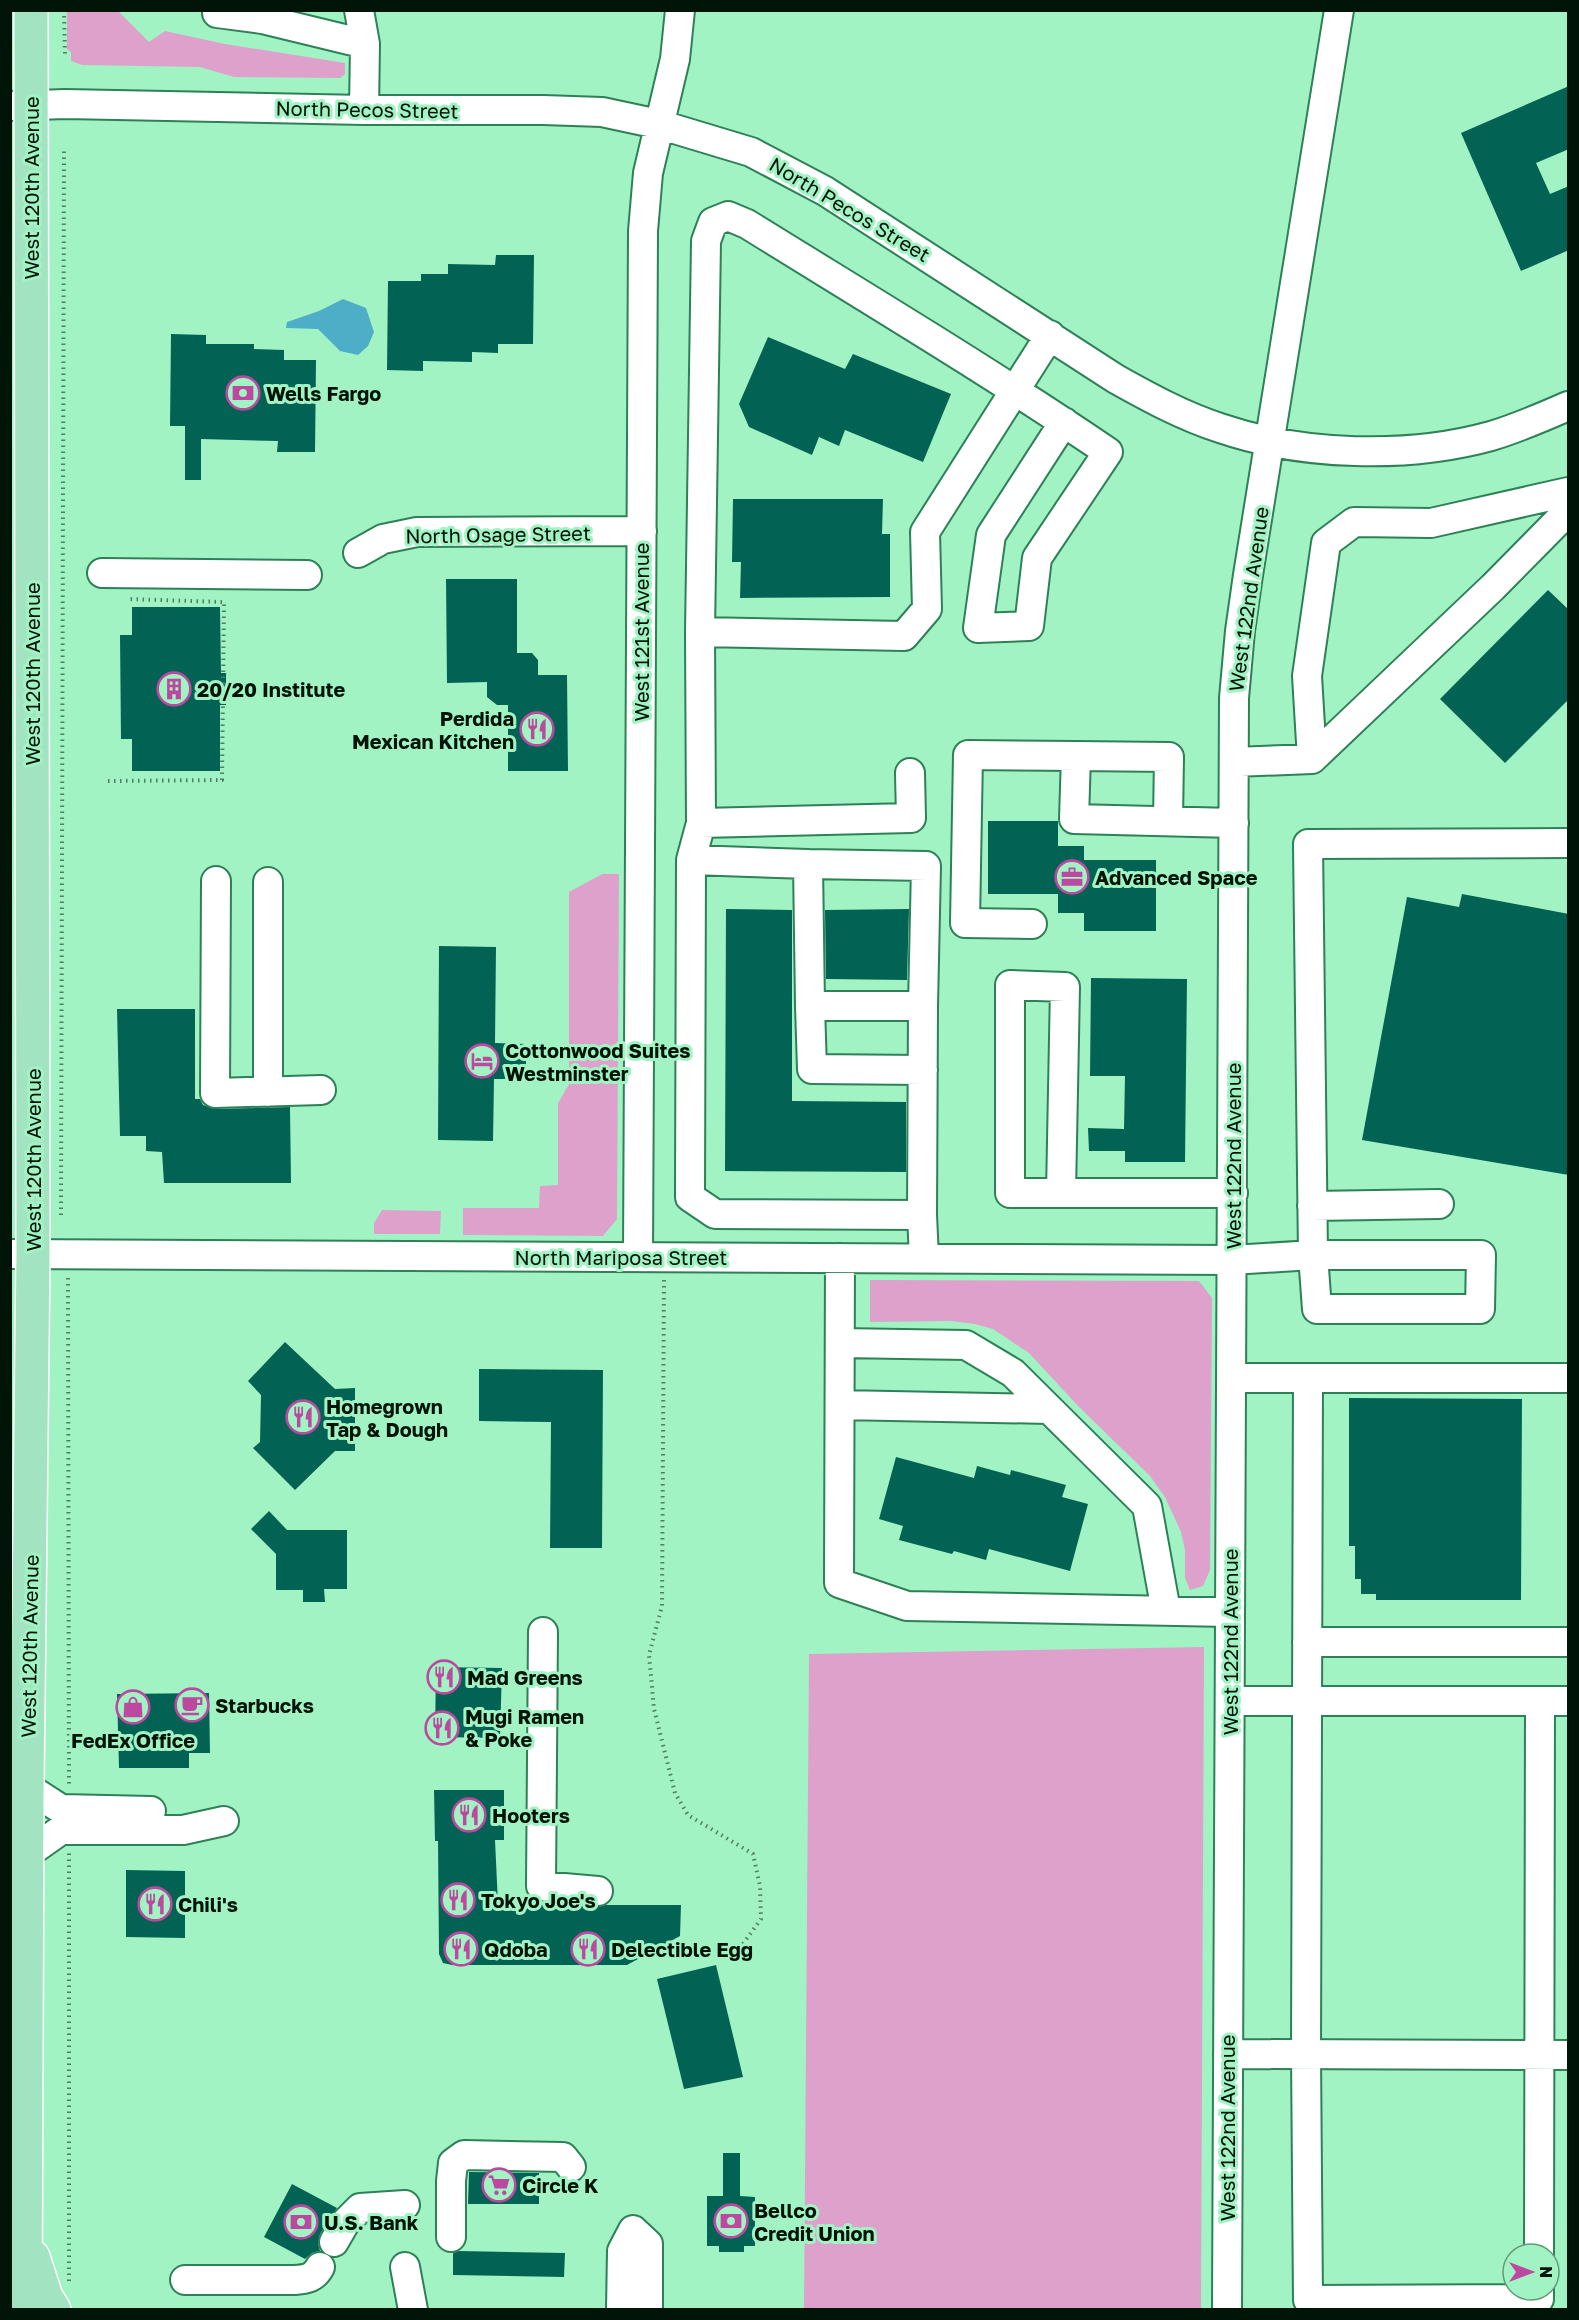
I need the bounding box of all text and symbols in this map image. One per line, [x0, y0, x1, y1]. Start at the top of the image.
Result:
street label: North Pecos Street [275, 95, 459, 123]
street label: West 120th Avenue [19, 96, 43, 280]
street label: North Pecos Street [765, 152, 935, 266]
bank icon: Wells Fargo [225, 375, 261, 411]
place label: Wells Fargo [266, 381, 381, 405]
street label: West 122nd Avenue [1223, 505, 1273, 693]
street label: North Osage Street [405, 520, 591, 548]
street label: West 121st Avenue [629, 543, 653, 721]
street label: West 120th Avenue [20, 582, 44, 766]
building icon: 20/20 Institute [156, 671, 192, 707]
place label: 20/20 Institute [197, 677, 345, 701]
place label: Perdida Mexican Kitchen [352, 706, 514, 753]
restaurant icon: Perdida Mexican Kitchen [519, 711, 555, 747]
office icon: Advanced Space [1054, 859, 1090, 895]
place label: Advanced Space [1095, 865, 1258, 889]
place label: Cottonwood Suites Westminster [505, 1038, 690, 1085]
hotel icon: Cottonwood Suites Westminster [464, 1043, 500, 1079]
street label: West 122nd Avenue [1221, 1063, 1245, 1249]
street label: West 120th Avenue [21, 1068, 45, 1252]
street label: North Mariposa Street [515, 1245, 727, 1269]
place label: Homegrown Tap & Dough [326, 1394, 448, 1441]
restaurant icon: Homegrown Tap & Dough [285, 1399, 321, 1435]
street label: West 122nd Avenue [1218, 1549, 1242, 1735]
street label: West 120th Avenue [15, 1554, 43, 1738]
restaurant icon: Mad Greens [426, 1659, 462, 1695]
place label: Mad Greens [467, 1665, 583, 1689]
cafe icon: Starbucks [174, 1687, 210, 1723]
shop icon: FedEx Office [115, 1689, 151, 1725]
place label: Starbucks [215, 1693, 314, 1717]
place label: Mugi Ramen & Poke [465, 1704, 584, 1751]
restaurant icon: Mugi Ramen & Poke [424, 1710, 460, 1746]
place label: FedEx Office [71, 1728, 195, 1752]
restaurant icon: Hooters [451, 1797, 487, 1833]
place label: Hooters [492, 1803, 570, 1827]
restaurant icon: Tokyo Joe's [440, 1882, 476, 1918]
restaurant icon: Chili's [137, 1886, 173, 1922]
place label: Tokyo Joe's [481, 1888, 596, 1912]
place label: Chili's [178, 1892, 238, 1916]
restaurant icon: Qdoba [443, 1931, 479, 1967]
restaurant icon: Delectible Egg [570, 1931, 606, 1967]
place label: Qdoba [484, 1937, 548, 1961]
place label: Delectible Egg [611, 1937, 753, 1961]
street label: West 122nd Avenue [1215, 2035, 1239, 2221]
supermarket icon: Circle K [481, 2167, 517, 2203]
place label: Circle K [522, 2173, 599, 2197]
place label: Bellco Credit Union [754, 2198, 875, 2245]
bank icon: Bellco Credit Union [713, 2203, 749, 2239]
bank icon: U.S. Bank [283, 2204, 319, 2240]
place label: U.S. Bank [324, 2210, 419, 2234]
north arrow [1501, 2242, 1561, 2302]
text: N [1536, 2266, 1556, 2278]

